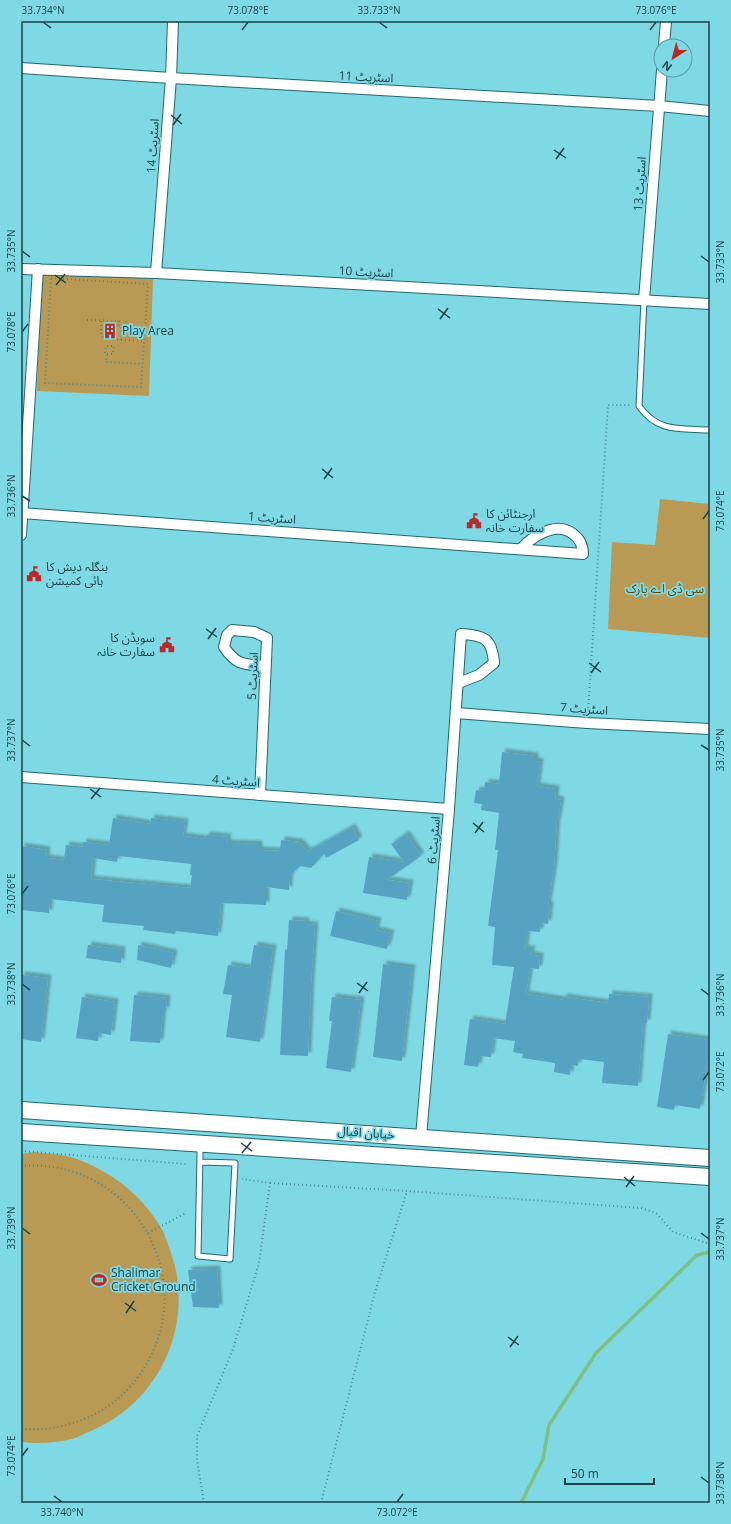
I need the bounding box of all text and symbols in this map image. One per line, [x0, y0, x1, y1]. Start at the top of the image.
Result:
text: 33.734°N [21, 3, 65, 17]
text: 73.078°E [227, 3, 269, 17]
text: 33.733°N [357, 3, 401, 17]
text: 73.076°E [635, 3, 677, 17]
north arrow [653, 38, 693, 78]
text: N [659, 58, 675, 75]
street label: اسٹریٹ 11 [338, 67, 394, 86]
street label: اسٹریٹ 14 [142, 118, 163, 174]
street label: اسٹریٹ 13 [629, 156, 650, 212]
text: 33.735°N [4, 229, 18, 273]
text: 33.733°N [713, 240, 727, 284]
street label: اسٹریٹ 10 [338, 262, 394, 281]
text: 73.078°E [4, 311, 18, 353]
building icon: Play Area [101, 322, 119, 340]
place label: Play Area [122, 322, 174, 339]
text: 33.736°N [4, 474, 18, 518]
text: 73.074°E [713, 490, 727, 532]
place label: ارجنٹائن کا سفارت خانہ [486, 505, 544, 536]
street label: اسٹریٹ 1 [248, 507, 297, 528]
public building icon: ارجنٹائن کا سفارت خانہ [465, 512, 483, 530]
place label: بنگلہ دیش کا ہائی کمیشن [46, 558, 108, 589]
public building icon: بنگلہ دیش کا ہائی کمیشن [25, 565, 43, 583]
park label: سی ڈی اے پارک [626, 580, 704, 597]
place label: سویڈن کا سفارت خانہ [97, 629, 155, 660]
public building icon: سویڈن کا سفارت خانہ [158, 636, 176, 654]
street label: اسٹریٹ 5 [243, 652, 262, 700]
street label: اسٹریٹ 7 [560, 698, 609, 719]
text: 33.737°N [4, 718, 18, 762]
text: 33.735°N [713, 728, 727, 772]
street label: اسٹریٹ 4 [212, 770, 261, 791]
street label: اسٹریٹ 6 [423, 815, 444, 865]
text: 73.076°E [4, 873, 18, 915]
text: 33.738°N [4, 962, 18, 1006]
text: 33.736°N [713, 973, 727, 1017]
text: 73.072°E [713, 1051, 727, 1093]
street label: خیابان اقبال [337, 1122, 395, 1143]
text: 33.739°N [4, 1206, 18, 1250]
text: 33.737°N [713, 1217, 727, 1261]
place label: Shalimar Cricket Ground [111, 1264, 196, 1295]
sports icon: Shalimar Cricket Ground [90, 1271, 108, 1289]
text: 73.074°E [4, 1435, 18, 1477]
scale bar [565, 1460, 654, 1486]
text: 33.738°N [713, 1461, 727, 1505]
text: 50 m [571, 1465, 599, 1482]
text: 33.740°N [40, 1505, 84, 1519]
text: 73.072°E [376, 1505, 418, 1519]

